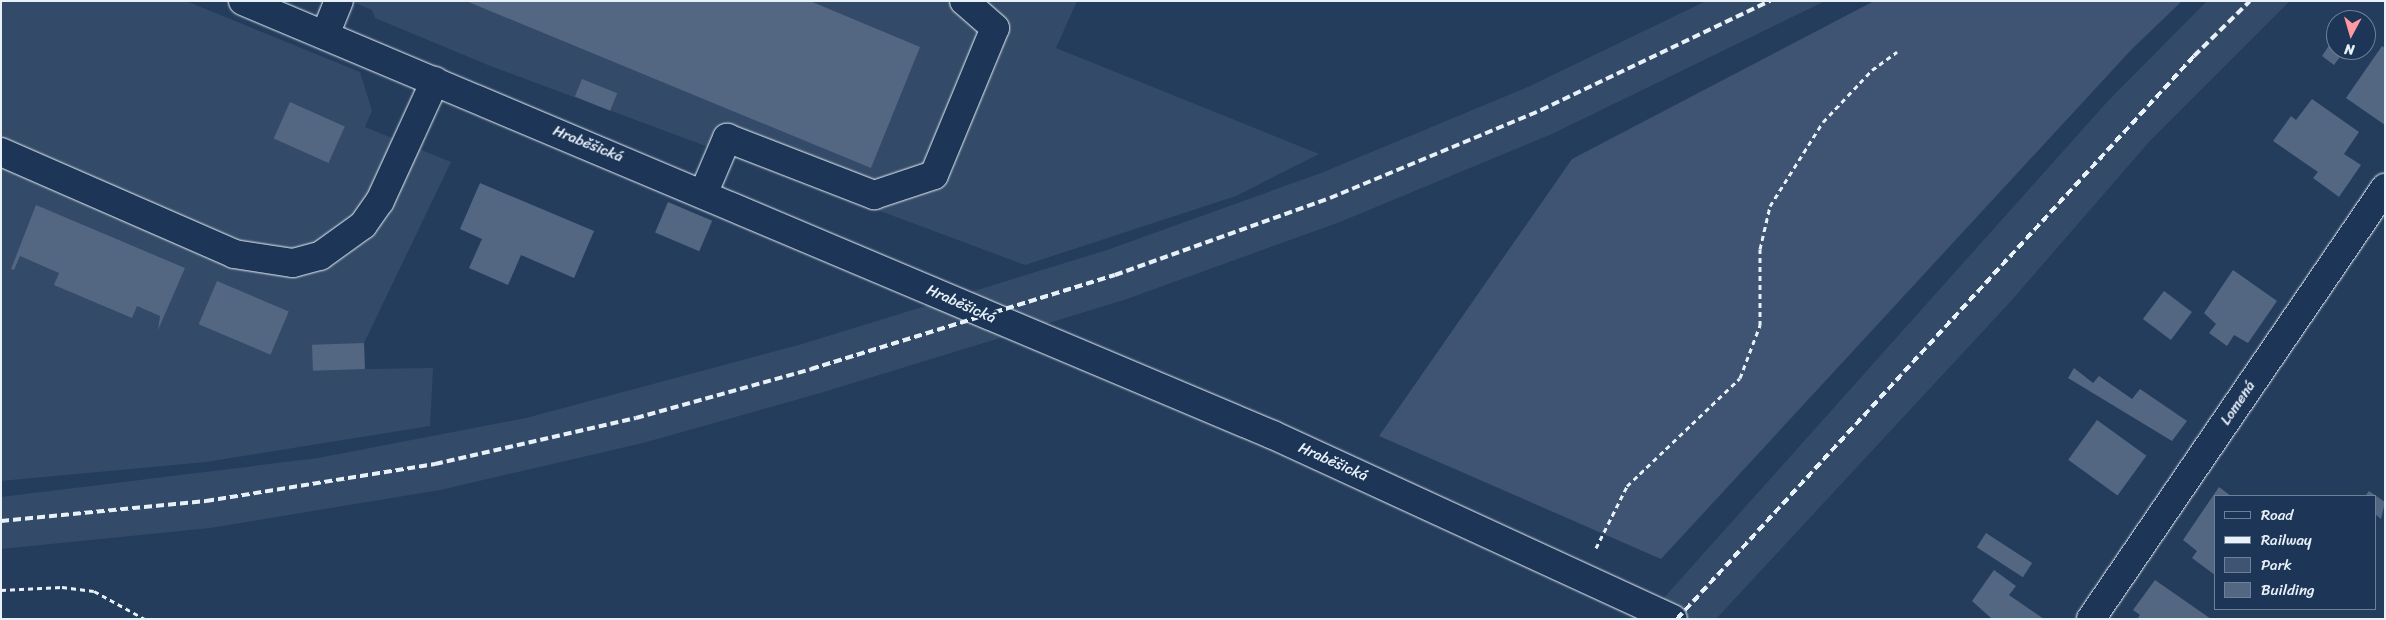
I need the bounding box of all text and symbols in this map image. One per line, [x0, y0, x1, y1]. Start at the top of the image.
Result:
north arrow [2326, 10, 2376, 60]
text: N [2343, 36, 2356, 62]
street label: Hraběšická [550, 122, 626, 166]
street label: Hraběšická [924, 281, 998, 327]
street label: Lomená [2217, 377, 2259, 429]
street label: Hraběšická [1296, 439, 1370, 485]
legend [2214, 495, 2376, 610]
text: Road [2261, 502, 2293, 528]
text: Railway [2261, 527, 2312, 553]
text: Park [2261, 552, 2292, 578]
text: Building [2261, 577, 2315, 603]

